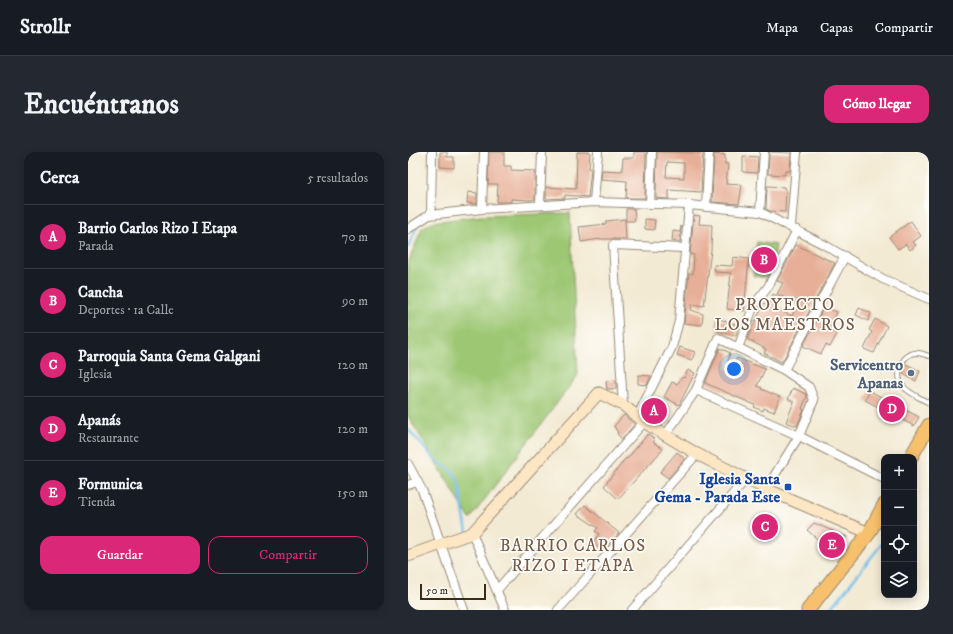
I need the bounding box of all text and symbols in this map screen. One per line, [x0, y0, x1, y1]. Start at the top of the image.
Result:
text: Strollr [20, 16, 71, 39]
text: Mapa [766, 19, 798, 37]
text: Capas [820, 19, 853, 37]
text: Compartir [875, 19, 933, 37]
button: Cómo llegar [824, 85, 929, 123]
text: Encuéntranos [24, 87, 179, 122]
text: Cerca [40, 167, 79, 189]
text: 5 resultados [307, 170, 368, 186]
text: Barrio Carlos Rizo I Etapa [78, 219, 237, 238]
text: A [49, 229, 57, 245]
text: 70 m [342, 229, 368, 245]
text: Parada [78, 238, 113, 254]
pin: B [751, 245, 777, 275]
text: Cancha [78, 283, 123, 302]
text: B [49, 293, 57, 309]
text: 90 m [342, 293, 368, 309]
district label: PROYECTO LOS MAESTROS [714, 294, 856, 336]
text: Deportes · 1a Calle [78, 302, 174, 318]
text: Parroquia Santa Gema Galgani [78, 347, 260, 366]
place label: Servicentro Apanas [830, 355, 904, 393]
text: C [49, 357, 57, 373]
text: 120 m [337, 357, 368, 373]
your location [724, 359, 744, 379]
text: Iglesia [78, 366, 112, 382]
marker: Servicentro Apanas [906, 368, 916, 378]
pin: D [879, 394, 905, 424]
pin: A [641, 396, 667, 426]
text: Apanás [78, 411, 121, 430]
text: D [48, 421, 58, 437]
text: 120 m [337, 421, 368, 437]
text: Restaurante [78, 430, 139, 446]
map controls [881, 454, 917, 598]
button: + [881, 454, 917, 490]
place label: Iglesia Santa Gema - Parada Este [655, 469, 781, 507]
text: Formunica [78, 475, 143, 494]
marker: Iglesia Santa Gema - Parada Este [783, 482, 793, 492]
text: E [48, 485, 58, 501]
text: 150 m [337, 485, 368, 501]
button: − [881, 490, 917, 526]
text: Tienda [78, 494, 115, 510]
pin: C [752, 512, 778, 542]
button: locate [881, 526, 917, 562]
pin: E [819, 530, 845, 560]
district label: BARRIO CARLOS RIZO I ETAPA [500, 535, 646, 577]
button: Guardar [40, 536, 200, 574]
button: Compartir [208, 536, 368, 574]
button: layers [881, 562, 917, 598]
scale bar [420, 582, 486, 601]
text: 50 m [426, 584, 448, 598]

